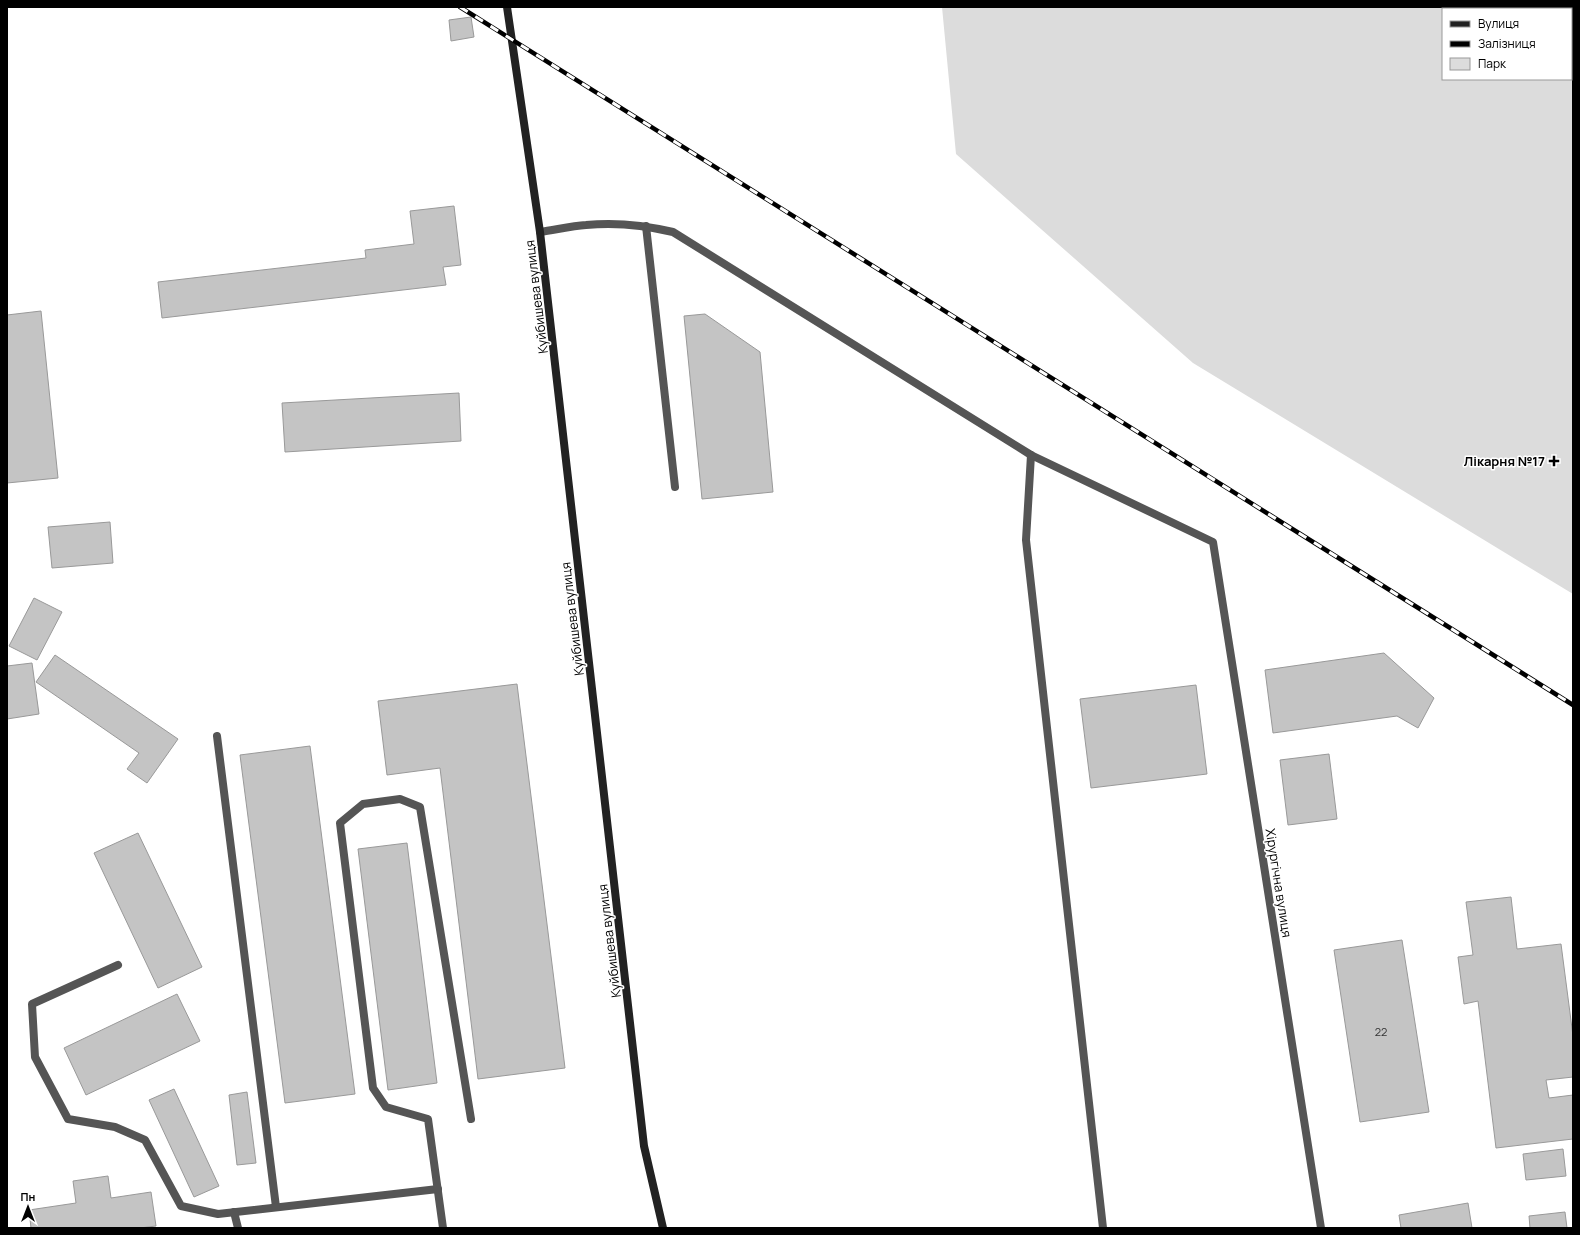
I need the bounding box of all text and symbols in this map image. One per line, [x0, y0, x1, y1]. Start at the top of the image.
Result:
legend [1442, 8, 1572, 80]
text: Вулиця [1478, 15, 1519, 32]
text: Залізниця [1478, 35, 1536, 52]
text: Парк [1478, 55, 1507, 72]
street label: Куйбишева вулиця [520, 239, 552, 355]
place label: Лікарня №17 [1464, 452, 1545, 470]
marker: Лікарня №17 [1548, 455, 1560, 467]
street label: Куйбишева вулиця [556, 561, 588, 677]
street label: Хірургічна вулиця [1261, 827, 1297, 939]
street label: Куйбишева вулиця [593, 883, 625, 999]
house number: 22 [1375, 1024, 1387, 1039]
north arrow [8, 1187, 48, 1227]
text: Пн [21, 1189, 36, 1204]

